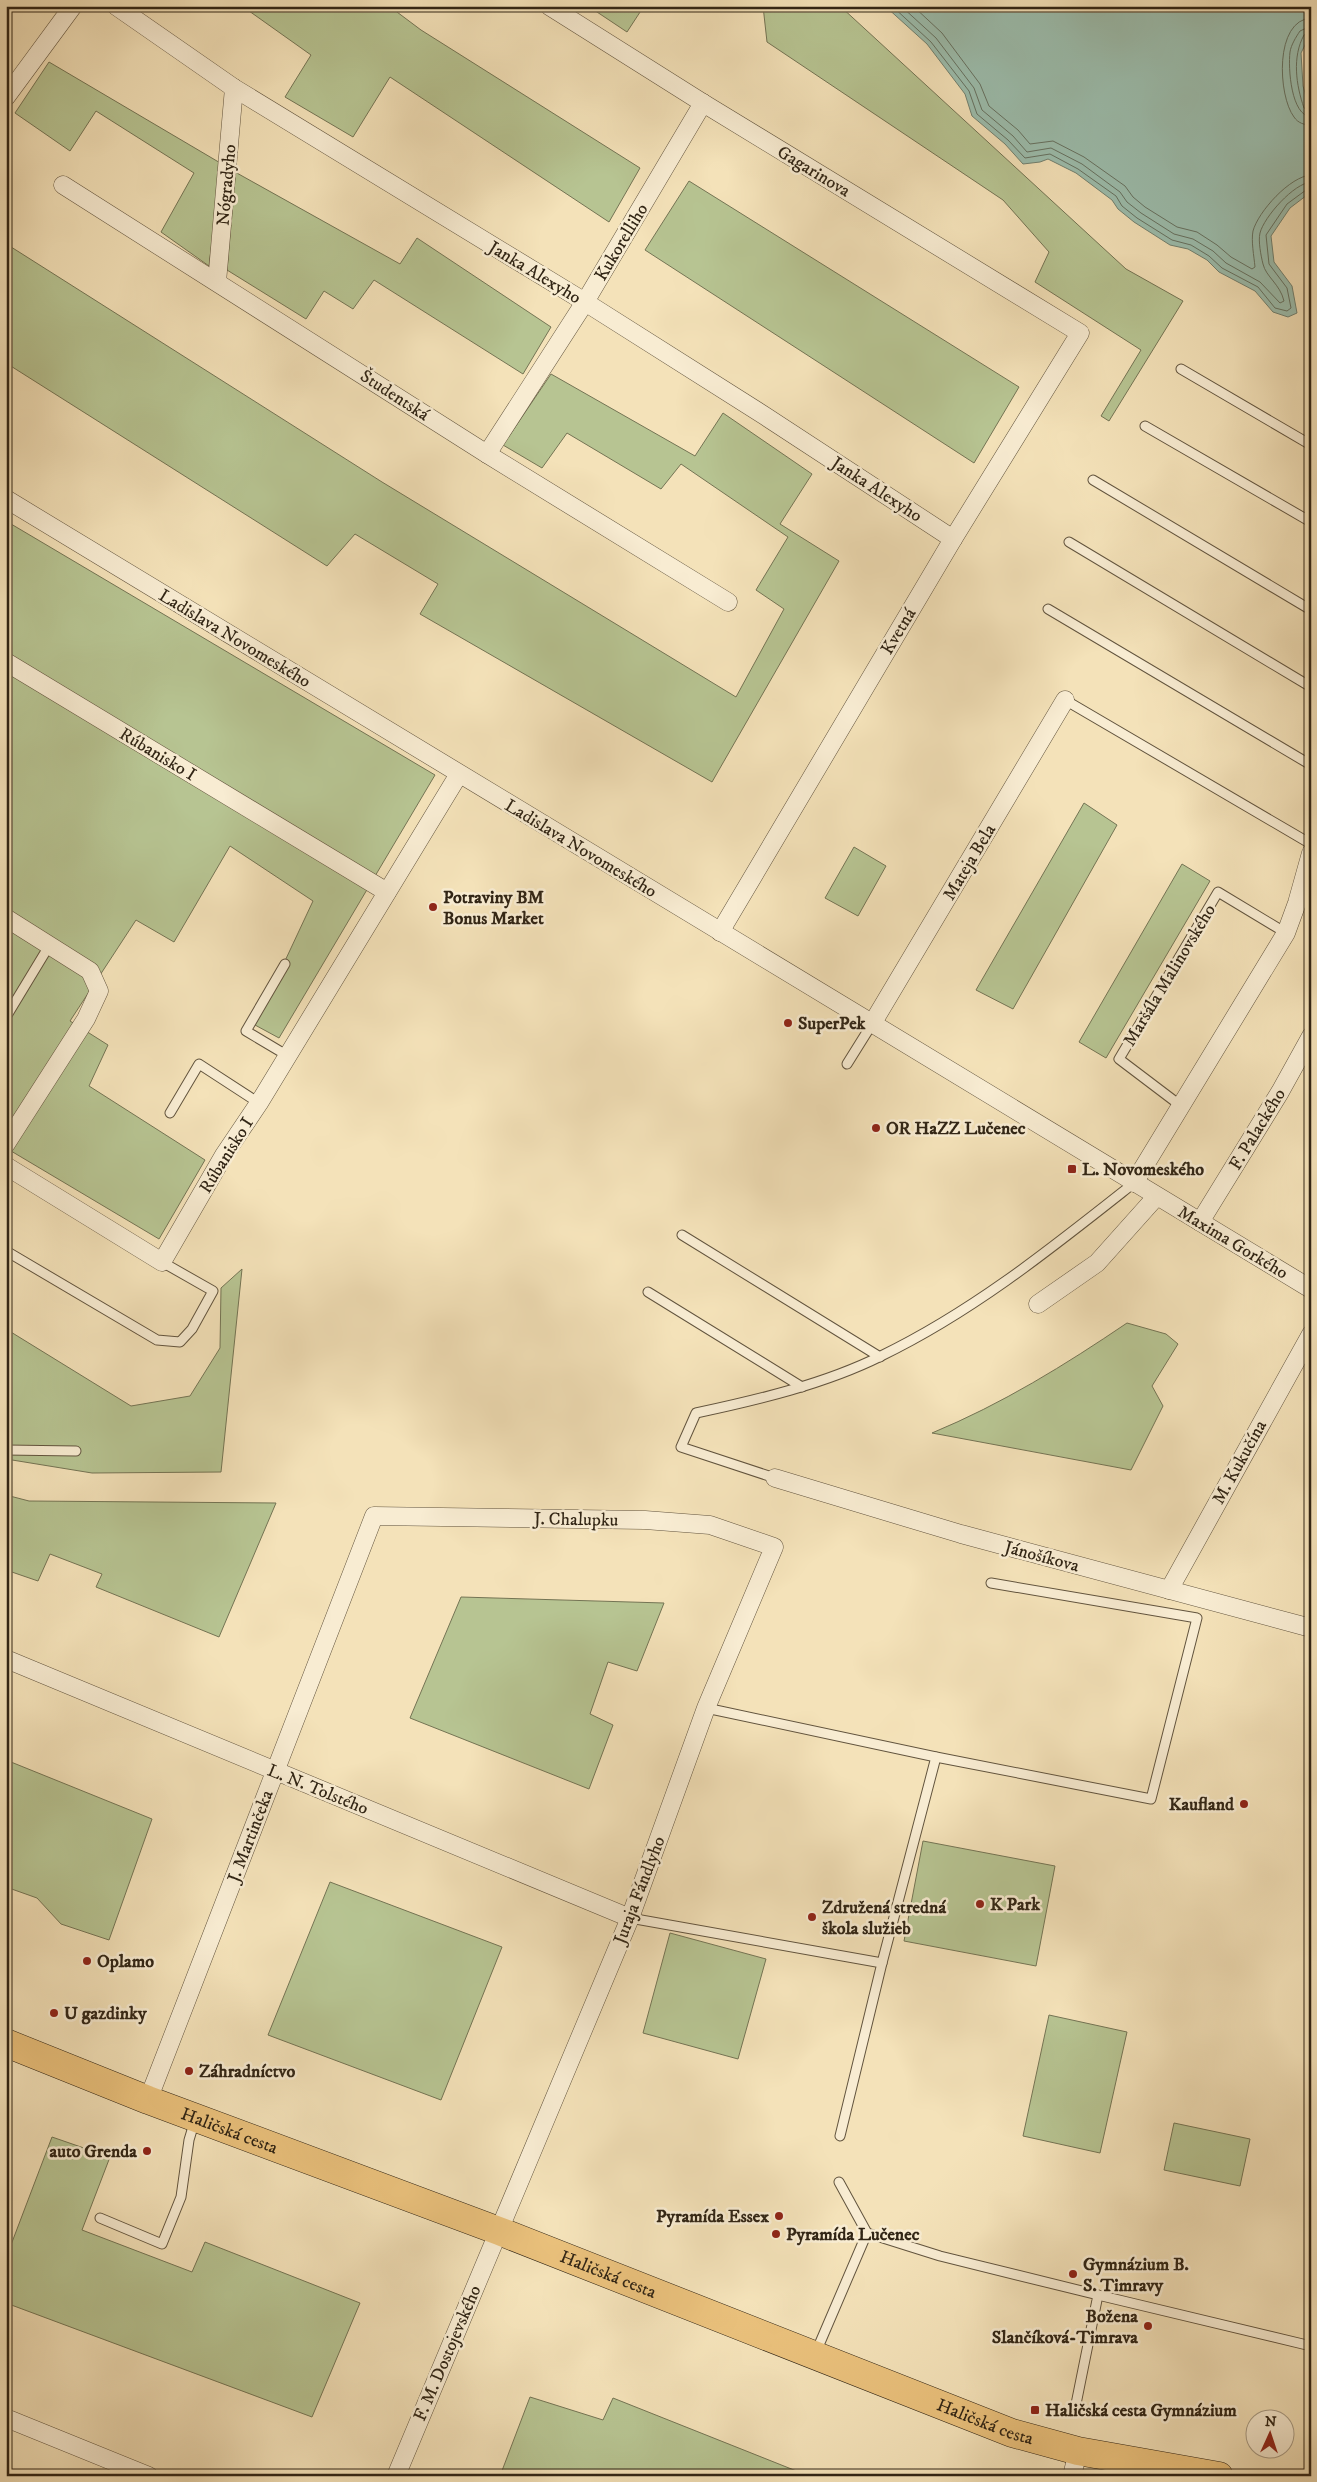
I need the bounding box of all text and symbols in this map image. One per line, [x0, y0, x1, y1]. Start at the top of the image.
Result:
street label: Gagarinova [773, 141, 854, 202]
street label: Nógradyho [212, 143, 242, 227]
street label: Kukorelliho [590, 200, 654, 285]
street label: Janka Alexyho [483, 236, 585, 309]
street label: Študentská [356, 365, 434, 426]
street label: Janka Alexyho [825, 451, 926, 527]
street label: Ladislava Novomeského [154, 585, 315, 693]
street label: Kvetná [876, 604, 921, 659]
street label: Rúbanisko I [115, 723, 200, 786]
street label: Ladislava Novomeského [500, 795, 661, 903]
street label: Mateja Bela [939, 820, 1001, 905]
place label: Potraviny BM Bonus Market [443, 887, 545, 930]
street label: Maršála Malinovského [1119, 900, 1221, 1051]
marker: Potraviny BM Bonus Market [427, 901, 439, 913]
place label: SuperPek [798, 1013, 867, 1035]
marker: SuperPek [782, 1017, 794, 1029]
street label: F. Palackého [1225, 1084, 1291, 1174]
street label: Rúbanisko I [195, 1113, 259, 1198]
place label: OR HaZZ Lučenec [886, 1118, 1026, 1140]
marker: OR HaZZ Lučenec [870, 1122, 882, 1134]
place label: L. Novomeského [1082, 1159, 1204, 1181]
marker: L. Novomeského [1066, 1163, 1078, 1175]
street label: Maxima Gorkého [1173, 1201, 1292, 1285]
street label: M. Kukučína [1208, 1416, 1272, 1508]
street label: J. Chalupku [532, 1508, 619, 1532]
street label: Jánošíkova [1000, 1536, 1082, 1578]
street label: L. N. Tolstého [264, 1760, 371, 1820]
street label: J. Martinčeka [223, 1787, 279, 1888]
place label: Kaufland [1169, 1794, 1235, 1816]
marker: Kaufland [1238, 1798, 1250, 1810]
street label: Juraja Fándlyho [609, 1833, 671, 1949]
place label: K Park [990, 1894, 1041, 1916]
place label: Združená stredná škola služieb [822, 1897, 946, 1940]
marker: K Park [974, 1898, 986, 1910]
marker: Združená stredná škola služieb [806, 1911, 818, 1923]
place label: Oplamo [97, 1951, 154, 1973]
marker: Oplamo [81, 1955, 93, 1967]
place label: U gazdinky [64, 2003, 147, 2025]
marker: U gazdinky [48, 2007, 60, 2019]
place label: Záhradníctvo [199, 2061, 295, 2083]
marker: Záhradníctvo [183, 2065, 195, 2077]
street label: Haličská cesta [178, 2103, 281, 2160]
place label: auto Grenda [50, 2141, 137, 2163]
marker: auto Grenda [141, 2145, 153, 2157]
place label: Pyramída Essex [656, 2206, 769, 2228]
marker: Pyramída Essex [773, 2210, 785, 2222]
place label: Pyramída Lučenec [786, 2224, 920, 2246]
marker: Pyramída Lučenec [770, 2228, 782, 2240]
street label: Haličská cesta [556, 2246, 659, 2304]
place label: Gymnázium B. S. Timravy [1083, 2254, 1189, 2297]
marker: Gymnázium B. S. Timravy [1067, 2268, 1079, 2280]
street label: F. M. Dostojevského [409, 2282, 487, 2425]
place label: Božena Slančíková-Timrava [992, 2306, 1138, 2349]
marker: Božena Slančíková-Timrava [1142, 2320, 1154, 2332]
street label: Haličská cesta [933, 2394, 1036, 2450]
place label: Haličská cesta Gymnázium [1045, 2400, 1237, 2422]
marker: Haličská cesta Gymnázium [1029, 2404, 1041, 2416]
north arrow [1244, 2410, 1294, 2460]
text: N [1264, 2413, 1277, 2431]

